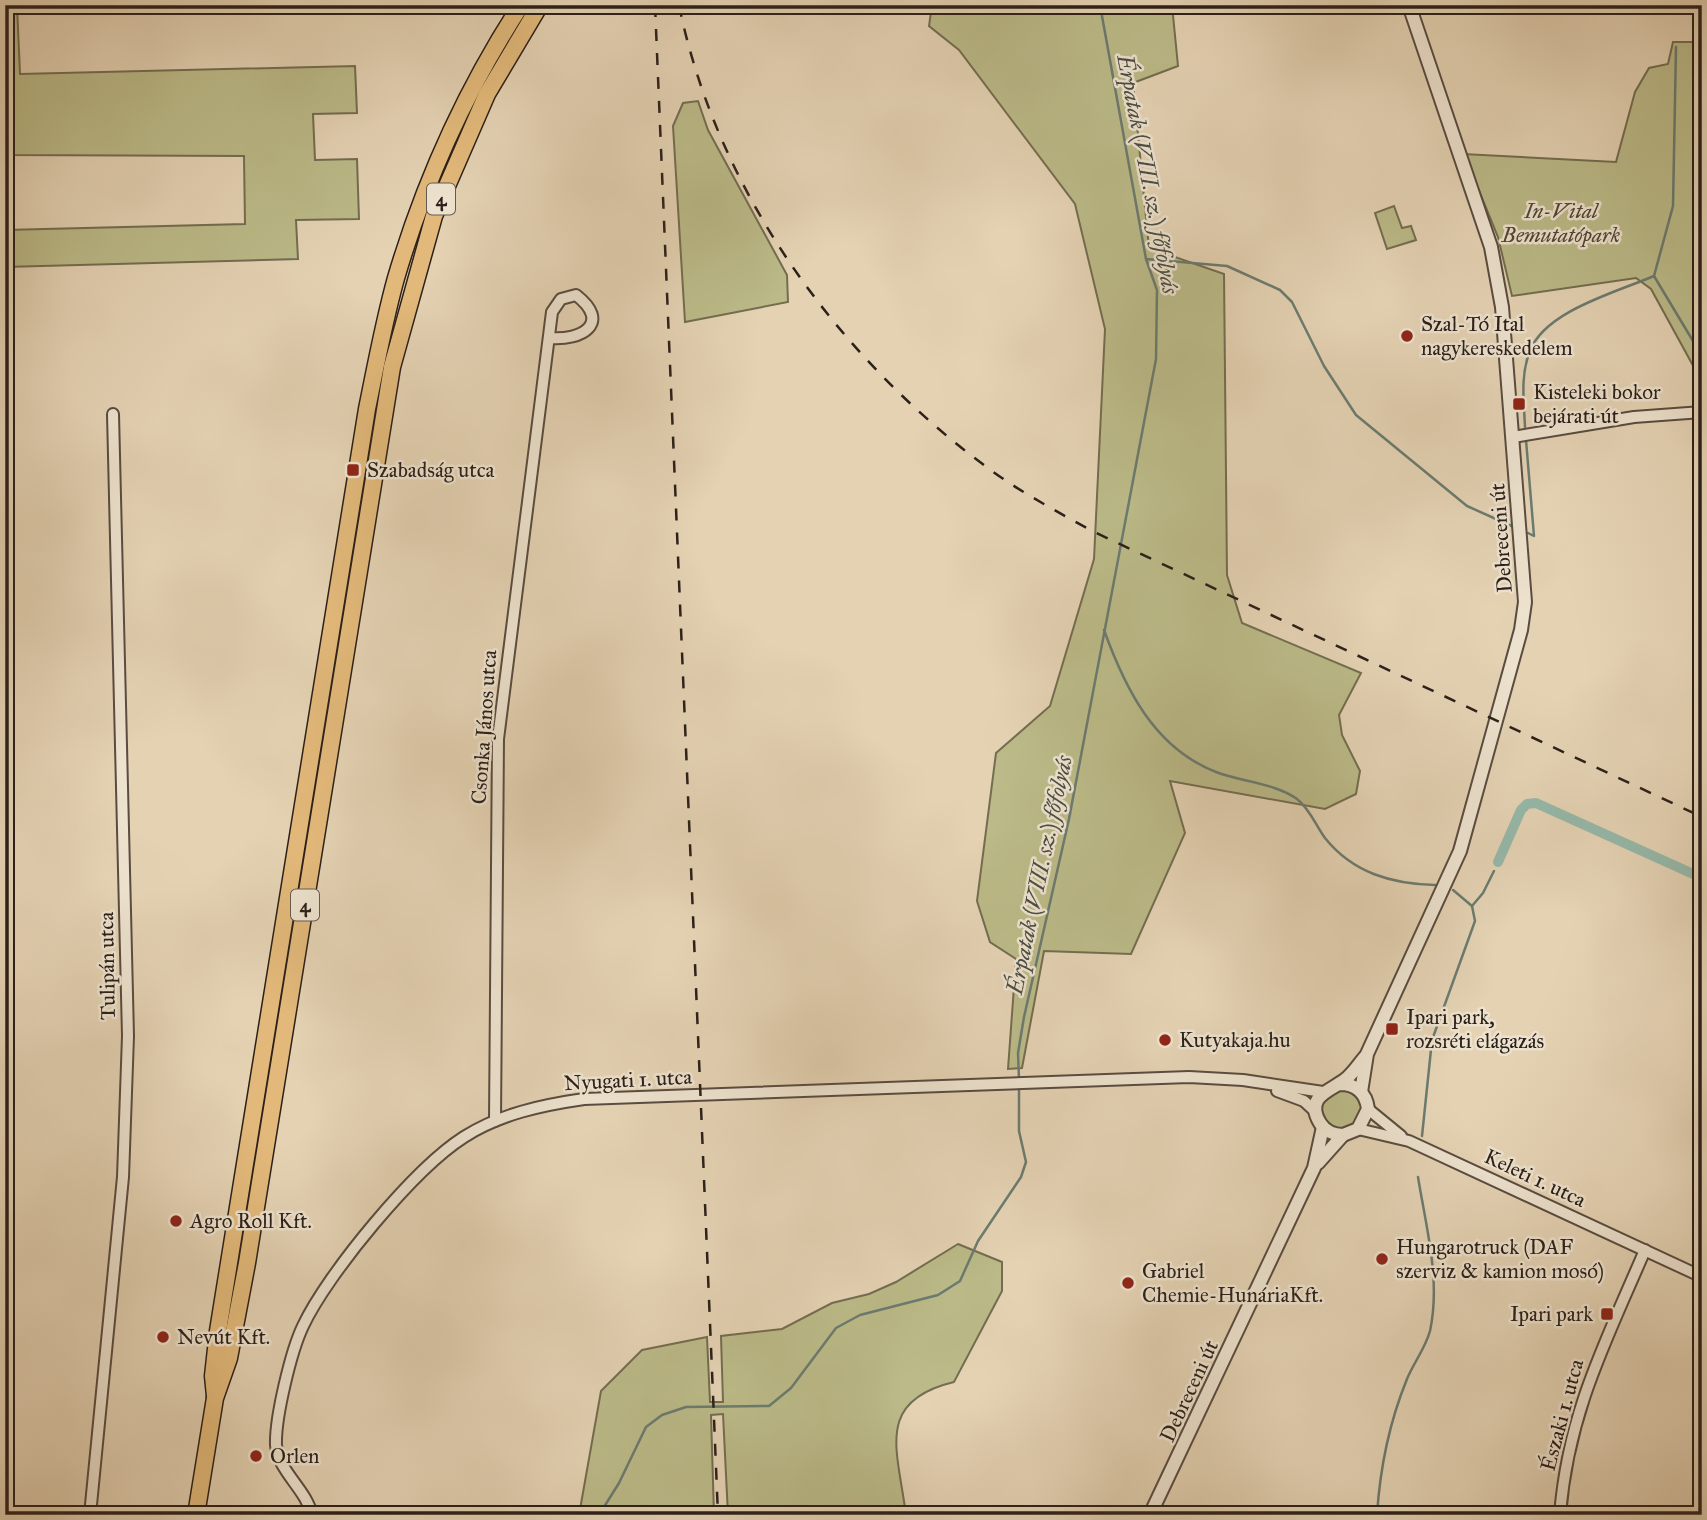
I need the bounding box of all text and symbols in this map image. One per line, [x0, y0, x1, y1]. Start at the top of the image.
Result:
water label: Érpatak (VIII. sz.) főfolyás [1110, 51, 1186, 297]
road number: 4 [427, 183, 455, 214]
park label: In-Vital Bemutatópark [1501, 198, 1621, 248]
place label: Szal-Tó Ital nagykereskedelem [1421, 311, 1573, 361]
marker: Szal-Tó Ital nagykereskedelem [1399, 328, 1415, 344]
place label: Kisteleki bokor bejárati út [1533, 379, 1661, 429]
marker: Kisteleki bokor bejárati út [1511, 396, 1527, 412]
place label: Szabadság utca [367, 457, 495, 483]
marker: Szabadság utca [345, 462, 361, 478]
street label: Debreceni út [1484, 482, 1518, 594]
street label: Csonka János utca [466, 649, 502, 805]
water label: Érpatak (VIII. sz.) főfolyás [999, 752, 1079, 998]
road number: 4 [291, 890, 319, 920]
street label: Tulipán utca [93, 911, 121, 1020]
place label: Ipari park, rozsréti elágazás [1406, 1004, 1544, 1054]
marker: Ipari park, rozsréti elágazás [1384, 1021, 1400, 1037]
place label: Kutyakaja.hu [1179, 1027, 1291, 1053]
marker: Kutyakaja.hu [1157, 1032, 1173, 1048]
street label: Nyugati 1. utca [563, 1064, 693, 1096]
street label: Keleti 1. utca [1480, 1143, 1590, 1213]
place label: Agro Roll Kft. [189, 1208, 312, 1234]
marker: Agro Roll Kft. [168, 1213, 184, 1229]
place label: Hungarotruck (DAF szerviz & kamion mosó) [1396, 1234, 1604, 1284]
marker: Hungarotruck (DAF szerviz & kamion mosó) [1374, 1251, 1390, 1267]
place label: Gabriel Chemie-HunáriaKft. [1142, 1258, 1323, 1308]
marker: Gabriel Chemie-HunáriaKft. [1120, 1275, 1136, 1291]
place label: Ipari park [1510, 1301, 1593, 1327]
marker: Ipari park [1599, 1306, 1615, 1322]
place label: Nevút Kft. [177, 1324, 270, 1350]
marker: Nevút Kft. [155, 1329, 171, 1345]
street label: Debreceni út [1154, 1335, 1224, 1446]
street label: Északi 1. utca [1534, 1356, 1589, 1474]
place label: Orlen [270, 1443, 320, 1469]
marker: Orlen [248, 1448, 264, 1464]

